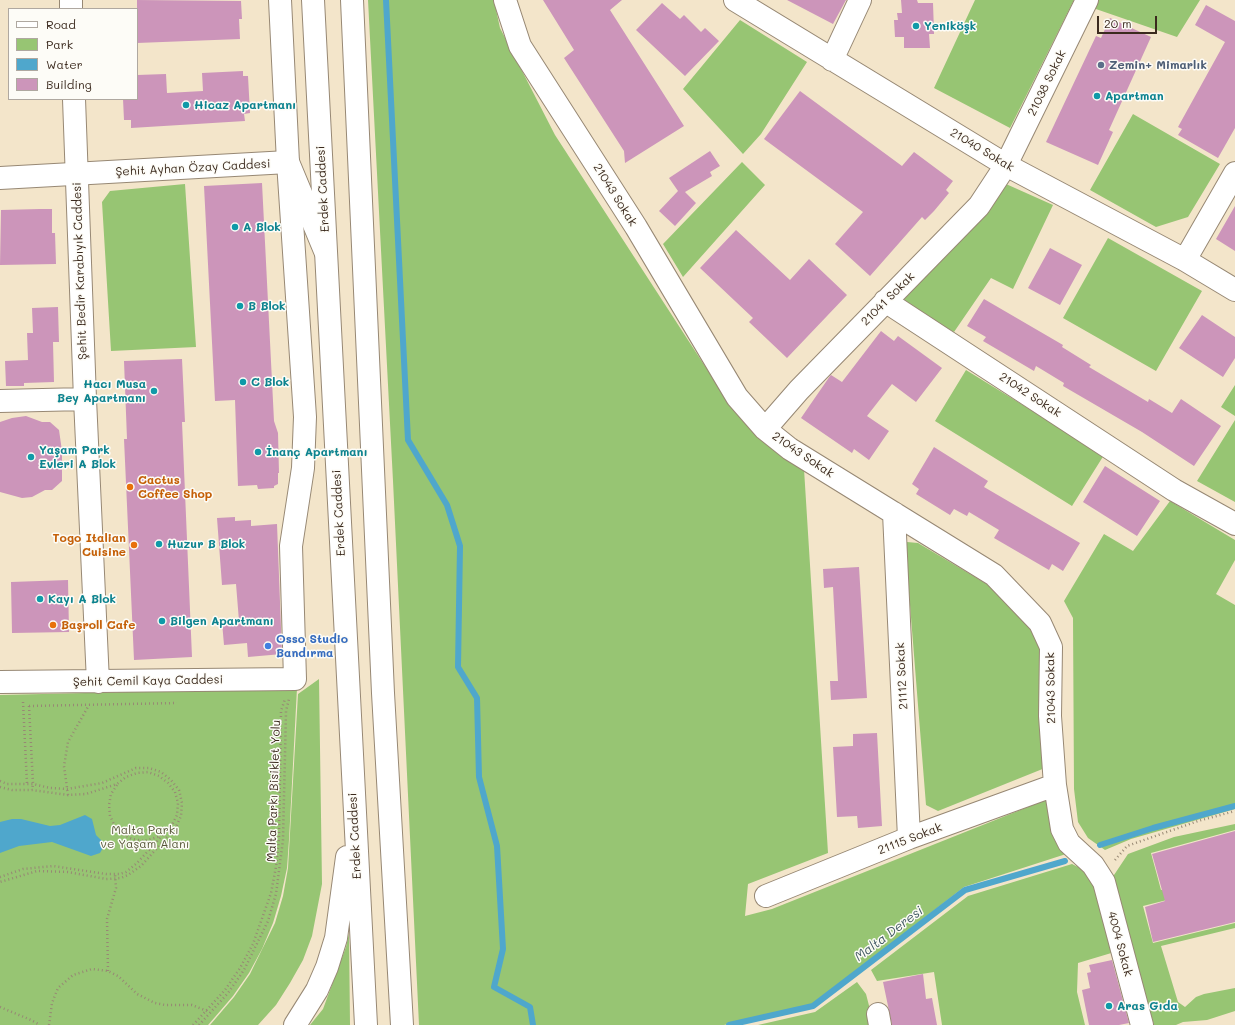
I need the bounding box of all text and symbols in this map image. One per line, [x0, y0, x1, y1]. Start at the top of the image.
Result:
legend [8, 8, 138, 100]
scale bar [1099, 8, 1159, 34]
text: 20 m [1104, 15, 1132, 31]
text: Road [46, 16, 76, 32]
place label: Yeniköşk [924, 19, 976, 33]
marker: Yeniköşk [911, 21, 921, 31]
text: Park [46, 36, 73, 52]
street label: 21038 Sokak [1025, 48, 1069, 118]
text: Water [46, 56, 83, 72]
place label: Zemin+ Mimarlık [1109, 58, 1207, 72]
marker: Zemin+ Mimarlık [1096, 60, 1106, 70]
text: Building [46, 76, 92, 92]
place label: Apartman [1105, 89, 1164, 103]
marker: Apartman [1092, 91, 1102, 101]
place label: Hicaz Apartmanı [194, 98, 296, 112]
marker: Hicaz Apartmanı [181, 100, 191, 110]
street label: 21040 Sokak [948, 125, 1016, 175]
street label: Erdek Caddesi [314, 146, 332, 232]
street label: Şehit Ayhan Özay Caddesi [115, 157, 271, 179]
street label: 21043 Sokak [590, 161, 640, 229]
street label: Şehit Bedir Karabıyık Caddesi [70, 182, 90, 360]
place label: A Blok [243, 220, 281, 234]
marker: A Blok [230, 222, 240, 232]
street label: 21041 Sokak [858, 269, 918, 329]
place label: B Blok [248, 299, 285, 313]
marker: B Blok [235, 301, 245, 311]
street label: 21042 Sokak [996, 370, 1064, 420]
place label: C Blok [251, 375, 289, 389]
place label: Hacı Musa Bey Apartmanı [57, 377, 146, 405]
marker: C Blok [238, 377, 248, 387]
marker: Hacı Musa Bey Apartmanı [149, 386, 159, 396]
street label: 21043 Sokak [769, 429, 837, 481]
place label: Yaşam Park Evleri A Blok [39, 443, 116, 471]
place label: İnanç Apartmanı [266, 445, 368, 459]
marker: İnanç Apartmanı [253, 447, 263, 457]
marker: Yaşam Park Evleri A Blok [26, 452, 36, 462]
street label: Erdek Caddesi [330, 470, 348, 556]
place label: Cactus Coffee Shop [138, 473, 212, 501]
marker: Cactus Coffee Shop [125, 482, 135, 492]
place label: Togo Italian Cuisine [53, 531, 126, 559]
place label: Huzur B Blok [167, 537, 245, 551]
marker: Huzur B Blok [154, 539, 164, 549]
marker: Togo Italian Cuisine [129, 540, 139, 550]
place label: Kayı A Blok [48, 592, 116, 606]
marker: Kayı A Blok [35, 594, 45, 604]
place label: Bilgen Apartmanı [170, 614, 274, 628]
marker: Bilgen Apartmanı [157, 616, 167, 626]
place label: Başroll Cafe [61, 618, 135, 632]
marker: Başroll Cafe [48, 620, 58, 630]
place label: Osso Studio Bandırma [276, 632, 348, 660]
marker: Osso Studio Bandırma [263, 641, 273, 651]
street label: 21112 Sokak [893, 642, 911, 710]
street label: 21043 Sokak [1043, 652, 1059, 724]
street label: Şehit Cemil Kaya Caddesi [73, 672, 223, 690]
street label: Malta Parkı Bisiklet Yolu [264, 720, 284, 862]
street label: Erdek Caddesi [346, 793, 364, 879]
street label: 21115 Sokak [876, 820, 944, 858]
park label: Malta Parkı ve Yaşam Alanı [101, 823, 189, 851]
water label: Malta Deresi [852, 903, 926, 965]
street label: 4004 Sokak [1104, 910, 1136, 978]
place label: Aras Gıda [1117, 999, 1178, 1013]
marker: Aras Gıda [1104, 1001, 1114, 1011]

